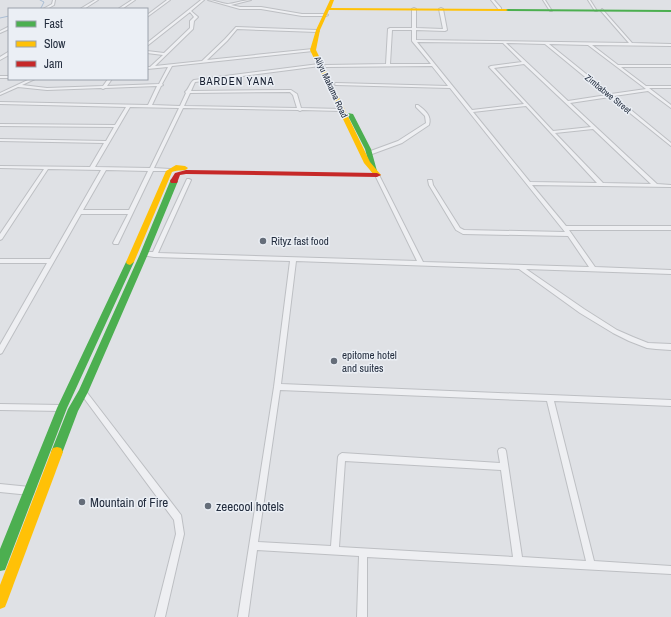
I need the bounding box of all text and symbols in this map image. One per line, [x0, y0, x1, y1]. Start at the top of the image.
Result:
legend [8, 8, 148, 80]
text: Fast [44, 16, 63, 32]
text: Slow [44, 36, 66, 52]
street label: Aliyu Makama Road [311, 53, 350, 120]
text: Jam [44, 56, 63, 72]
street label: Zimbabwe Street [582, 72, 634, 116]
district label: BARDEN YANA [200, 74, 274, 88]
place label: Rityz fast food [271, 234, 329, 248]
marker: Rityz fast food [258, 236, 268, 246]
place label: epitome hotel and suites [342, 348, 397, 375]
marker: epitome hotel and suites [329, 356, 339, 366]
place label: Mountain of Fire [90, 494, 168, 511]
marker: Mountain of Fire [77, 497, 87, 507]
place label: zeecool hotels [216, 498, 284, 515]
marker: zeecool hotels [203, 501, 213, 511]

